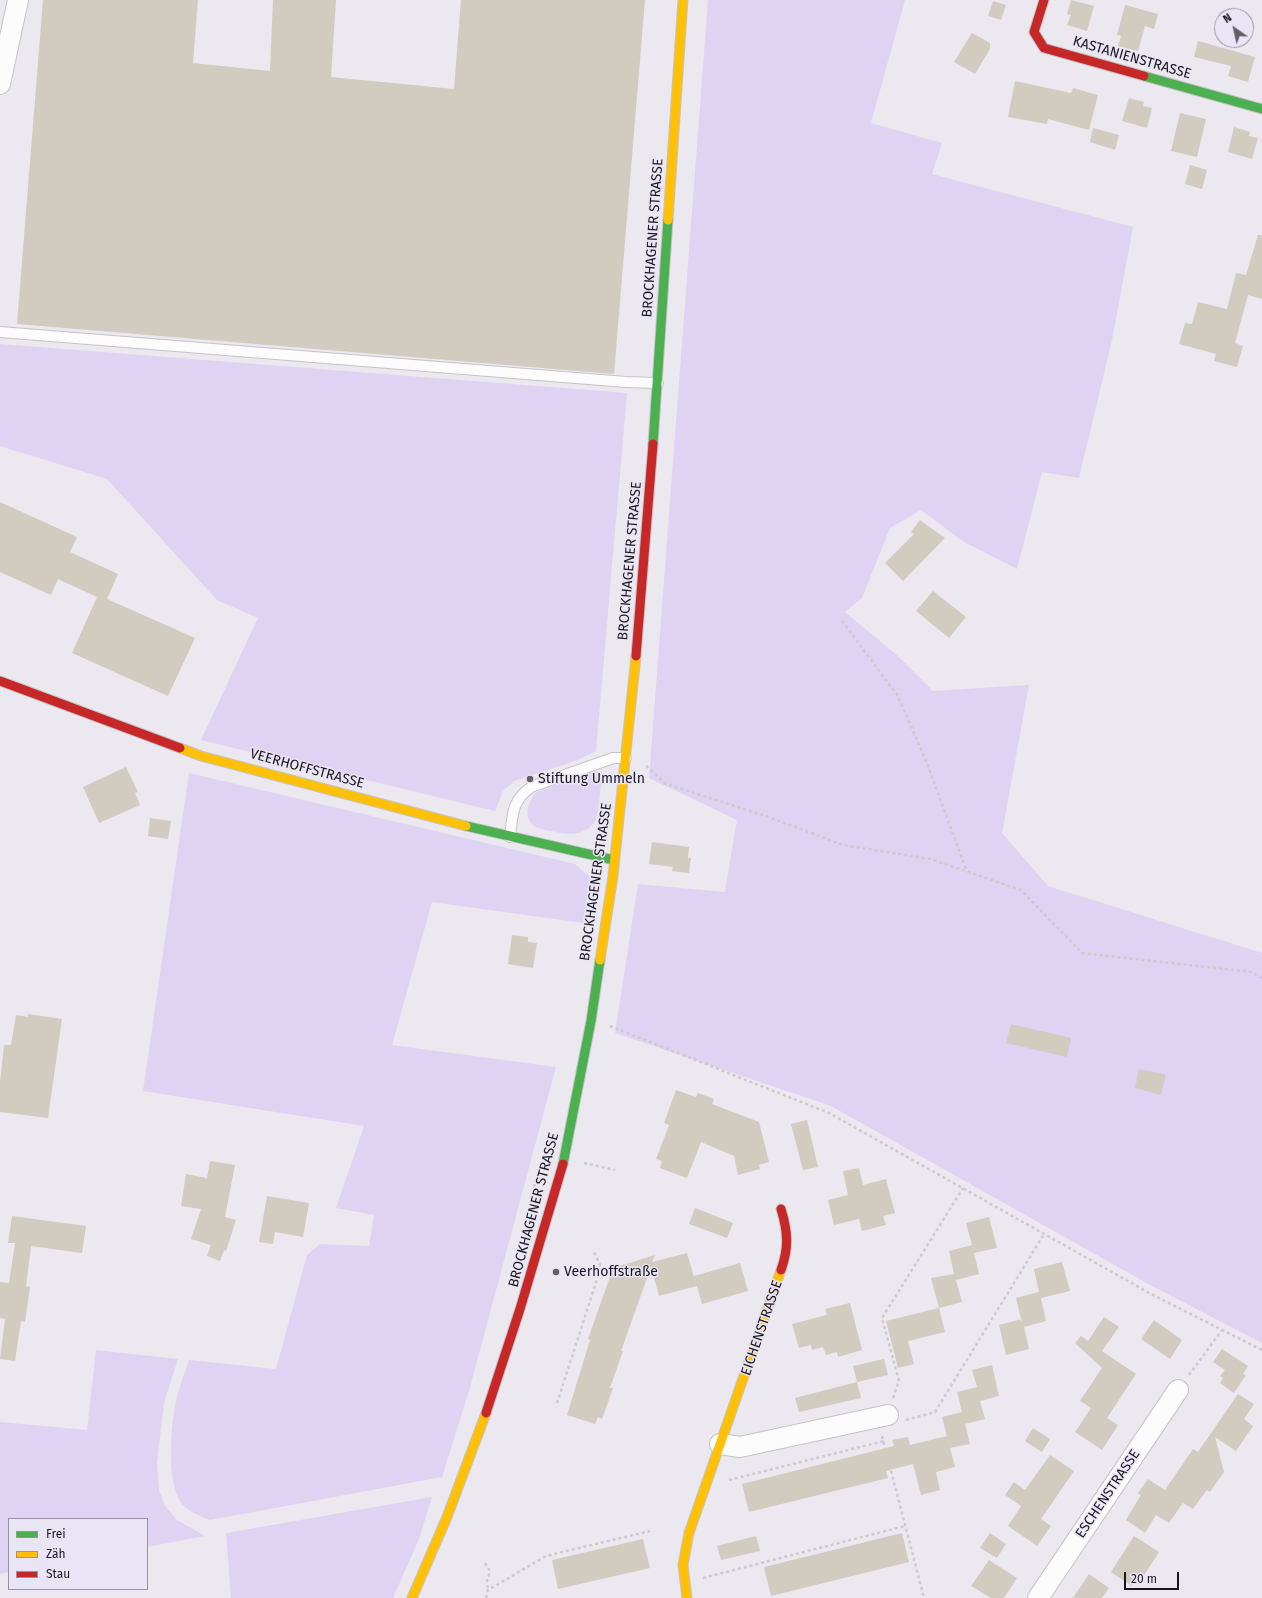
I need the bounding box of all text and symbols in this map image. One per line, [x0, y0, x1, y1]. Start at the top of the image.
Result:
north arrow [1214, 8, 1254, 48]
text: N [1221, 11, 1234, 26]
street label: KASTANIENSTRASSE [1071, 33, 1193, 83]
street label: BROCKHAGENER STRASSE [639, 158, 667, 318]
street label: BROCKHAGENER STRASSE [615, 481, 645, 641]
street label: VEERHOFFSTRASSE [248, 746, 366, 792]
place label: Stiftung Ummeln [538, 771, 645, 787]
marker: Stiftung Ummeln [525, 774, 535, 784]
street label: BROCKHAGENER STRASSE [577, 802, 615, 962]
street label: BROCKHAGENER STRASSE [505, 1131, 563, 1289]
place label: Veerhoffstraße [564, 1264, 658, 1280]
marker: Veerhoffstraße [551, 1267, 561, 1277]
street label: EICHENSTRASSE [738, 1278, 786, 1378]
street label: ESCHENSTRASSE [1072, 1447, 1144, 1541]
legend [8, 1518, 148, 1590]
text: Frei [46, 1527, 66, 1541]
text: Zäh [46, 1547, 66, 1561]
scale bar [1126, 1564, 1181, 1590]
text: Stau [46, 1567, 70, 1581]
text: 20 m [1131, 1572, 1157, 1586]

